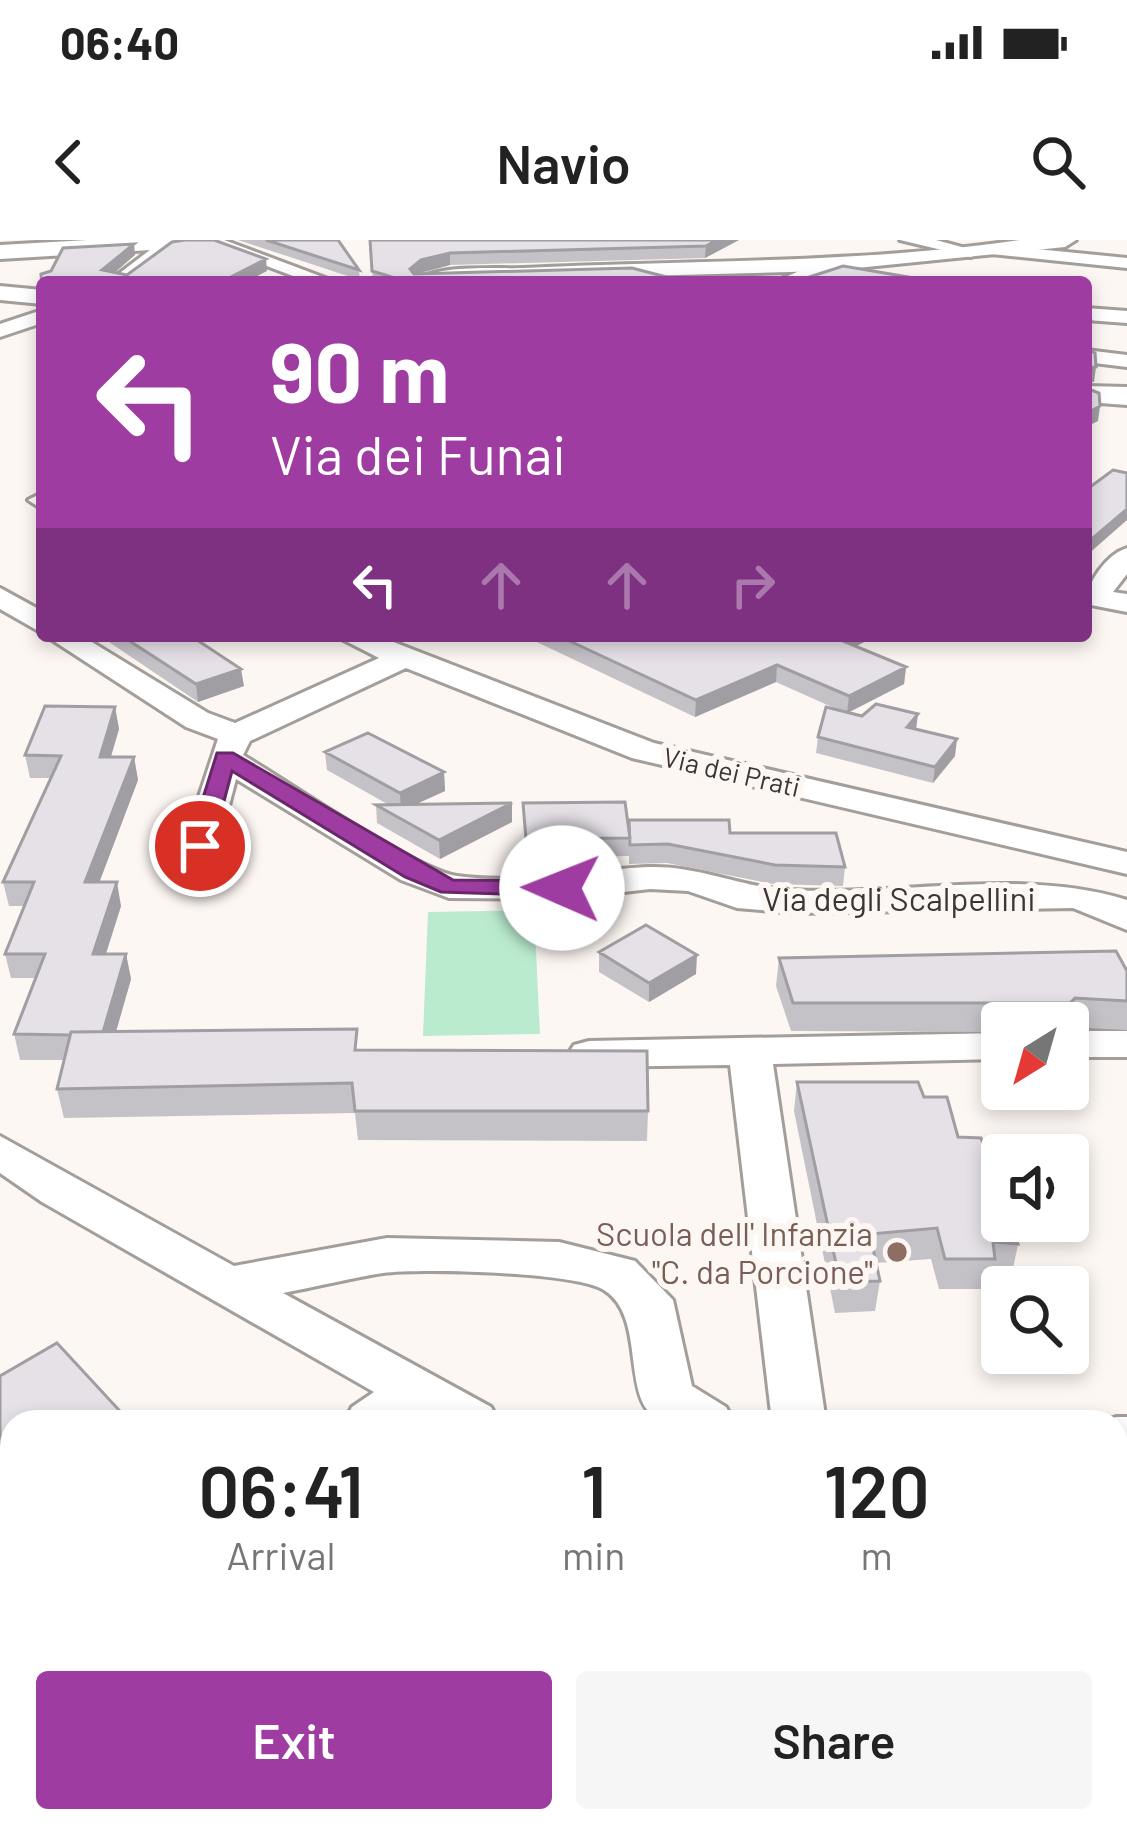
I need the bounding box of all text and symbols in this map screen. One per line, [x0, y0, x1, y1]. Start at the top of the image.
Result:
text: 06:40 [60, 15, 179, 69]
icon: back [36, 129, 102, 195]
icon: search [1025, 129, 1091, 195]
text: Navio [496, 130, 631, 195]
text: 90 m [270, 319, 449, 420]
icon: left [72, 324, 228, 480]
text: Via dei Funai [270, 421, 566, 486]
icon: left [342, 552, 408, 618]
icon: ahead [468, 552, 534, 618]
icon: ahead [594, 552, 660, 618]
icon: right [720, 552, 786, 618]
street label: Via dei Prati [660, 740, 804, 802]
pin [149, 795, 251, 897]
icon: arrive [167, 813, 233, 879]
position arrow [499, 825, 625, 951]
street label: Via degli Scalpellini [762, 878, 1036, 918]
north arrow [981, 1002, 1089, 1110]
map controls [981, 1002, 1089, 1374]
button: sound [981, 1134, 1089, 1242]
place label: Scuola dell' Infanzia "C. da Porcione" [596, 1213, 873, 1291]
marker: Scuola dell' Infanzia "C. da Porcione" [884, 1239, 910, 1265]
button: search [981, 1266, 1089, 1374]
text: 06:41 [198, 1446, 364, 1532]
text: 1 [581, 1446, 606, 1532]
text: 120 [824, 1446, 930, 1532]
text: Arrival [226, 1531, 336, 1578]
text: min [562, 1531, 625, 1578]
text: m [860, 1531, 893, 1578]
button: Exit [36, 1671, 552, 1809]
button: Share [576, 1671, 1092, 1809]

